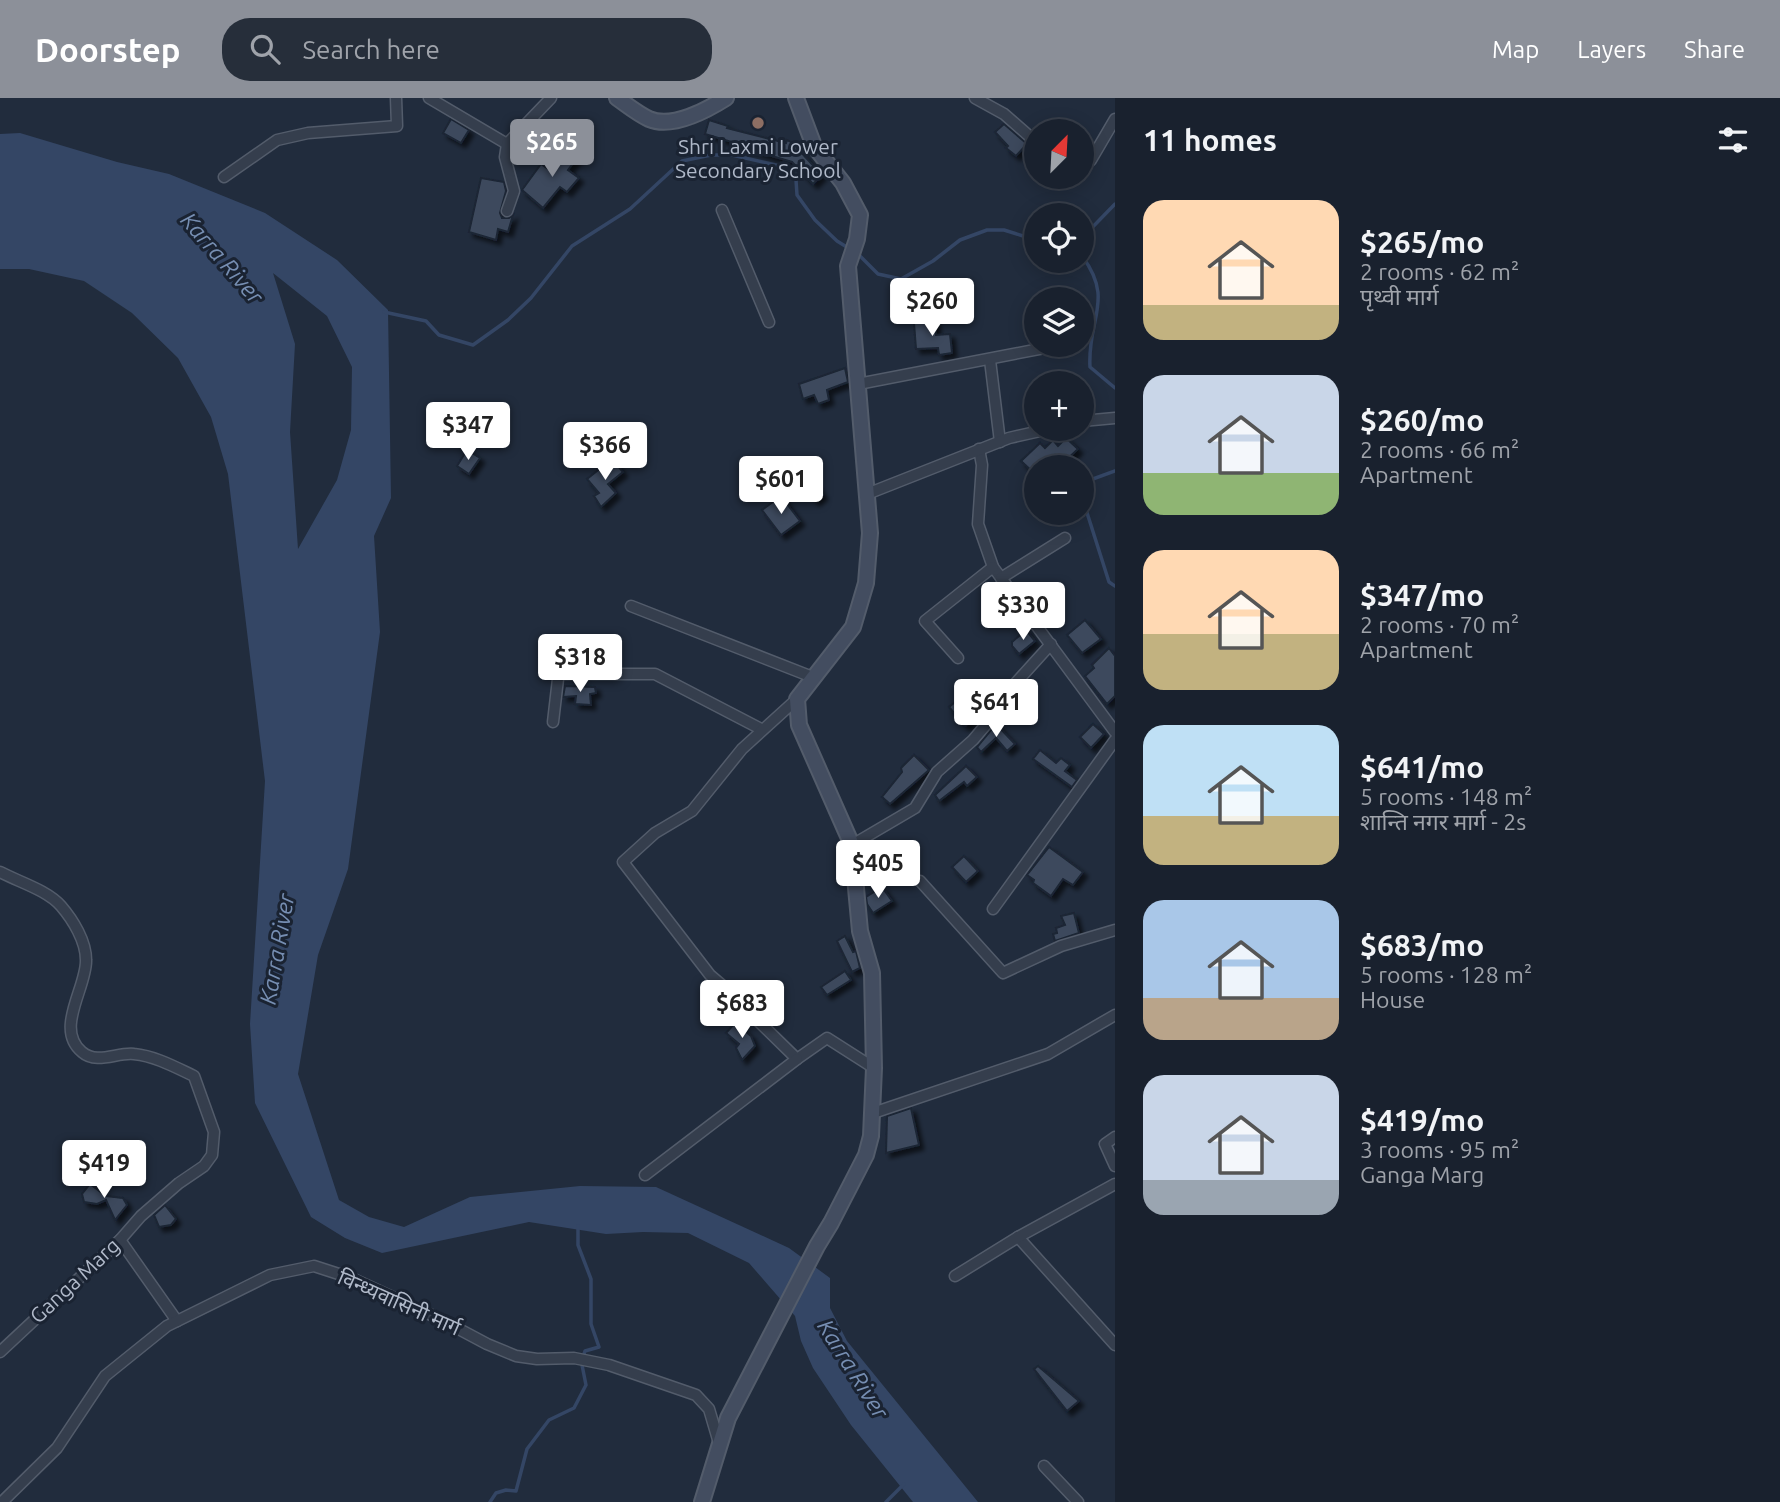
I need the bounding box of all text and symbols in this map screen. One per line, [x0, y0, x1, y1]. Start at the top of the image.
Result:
search box [222, 18, 712, 81]
icon: search [246, 30, 284, 68]
text: Doorstep [35, 31, 180, 68]
text: Search here [302, 35, 440, 64]
text: Map [1492, 36, 1539, 63]
text: Layers [1577, 36, 1646, 63]
text: Share [1684, 36, 1745, 63]
marker: Shri Laxmi Lower Secondary School [750, 115, 766, 131]
north arrow [1024, 119, 1094, 189]
map controls [1024, 119, 1094, 525]
pin: $265 [511, 120, 593, 179]
icon: filters [1714, 121, 1752, 159]
text: 11 homes [1143, 123, 1277, 157]
text: $265 [526, 129, 578, 154]
place label: Shri Laxmi Lower Secondary School [675, 134, 841, 182]
button: locate [1024, 203, 1094, 273]
water label: Karra River [176, 207, 269, 309]
text: $265/mo [1360, 225, 1484, 259]
icon: home [1199, 228, 1283, 312]
text: 2 rooms · 62 m² [1360, 259, 1519, 284]
pin: $260 [891, 278, 973, 338]
text: पृथ्वी मार्ग [1360, 284, 1439, 309]
button: layers [1024, 287, 1094, 357]
text: $260 [906, 288, 958, 313]
button: + [1024, 371, 1094, 441]
pin: $347 [427, 402, 509, 462]
icon: home [1199, 403, 1283, 487]
text: $260/mo [1360, 403, 1484, 437]
text: $347 [442, 412, 494, 437]
pin: $366 [564, 422, 646, 482]
text: $366 [579, 432, 631, 457]
text: 2 rooms · 66 m² [1360, 437, 1519, 462]
button: − [1024, 455, 1094, 525]
pin: $601 [740, 456, 822, 516]
text: Apartment [1360, 462, 1473, 487]
text: $601 [755, 466, 807, 491]
icon: home [1199, 578, 1283, 662]
text: $347/mo [1360, 578, 1484, 612]
pin: $330 [982, 582, 1064, 642]
text: $330 [997, 592, 1049, 617]
text: 2 rooms · 70 m² [1360, 612, 1519, 637]
pin: $318 [539, 634, 621, 694]
text: Apartment [1360, 637, 1473, 662]
text: $318 [554, 644, 606, 669]
pin: $641 [955, 680, 1037, 739]
text: $641 [970, 689, 1022, 714]
text: $641/mo [1360, 750, 1484, 784]
icon: home [1199, 753, 1283, 837]
text: 5 rooms · 148 m² [1360, 784, 1532, 809]
text: शान्ति नगर मार्ग - 2s [1360, 809, 1526, 834]
pin: $405 [837, 840, 919, 900]
text: $405 [852, 850, 904, 875]
water label: Karra River [254, 890, 299, 1006]
icon: home [1199, 928, 1283, 1012]
text: $683/mo [1360, 928, 1484, 962]
text: 5 rooms · 128 m² [1360, 962, 1532, 987]
pin: $683 [701, 981, 783, 1040]
text: House [1360, 987, 1425, 1012]
text: $683 [716, 990, 768, 1015]
icon: home [1199, 1103, 1283, 1187]
text: $419/mo [1360, 1103, 1484, 1137]
text: 3 rooms · 95 m² [1360, 1137, 1519, 1162]
pin: $419 [63, 1140, 145, 1200]
text: $419 [78, 1150, 130, 1175]
text: Ganga Marg [1360, 1162, 1484, 1187]
street label: Ganga Marg [25, 1233, 124, 1328]
street label: विन्ध्यवासिनी मार्ग [334, 1264, 465, 1340]
water label: Karra River [813, 1315, 894, 1424]

